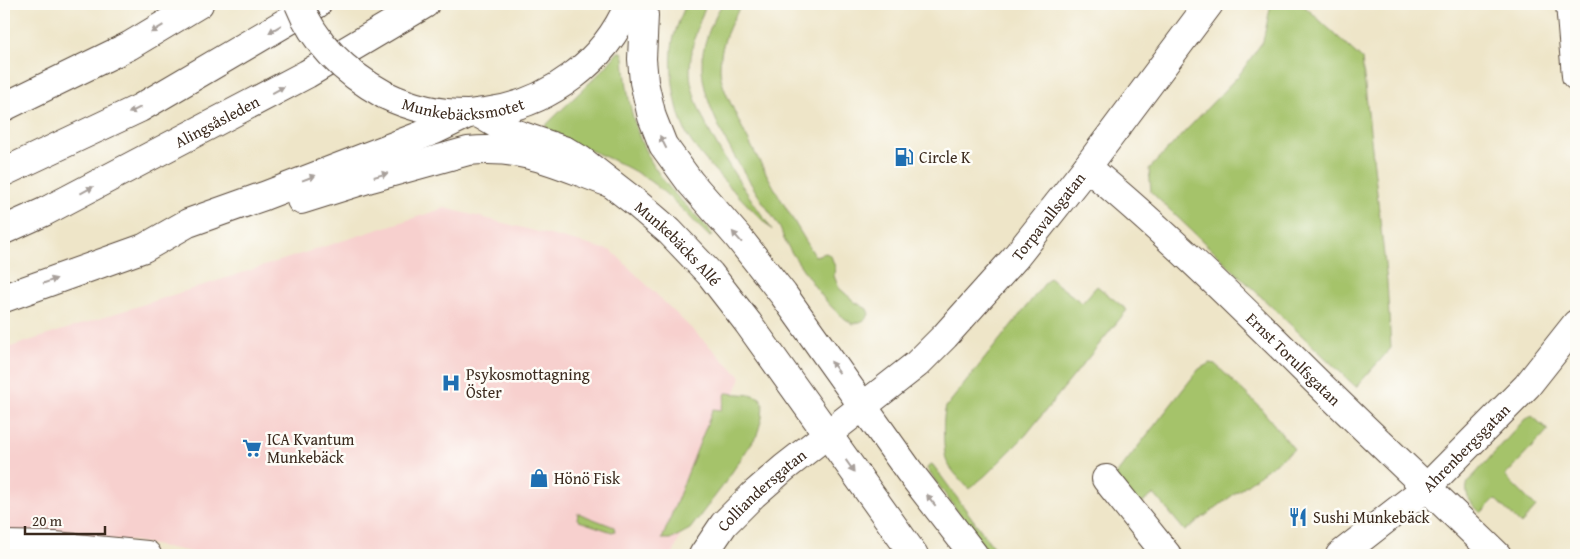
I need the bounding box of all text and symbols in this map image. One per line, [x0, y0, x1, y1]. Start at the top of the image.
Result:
one-way arrow [151, 24, 164, 33]
one-way arrow [269, 24, 282, 33]
one-way arrow [270, 86, 285, 94]
street label: Alingsåsleden [170, 89, 264, 154]
street label: Munkebäcksmotet [399, 91, 528, 126]
one-way arrow [128, 107, 142, 115]
one-way arrow [659, 135, 667, 149]
place label: Circle K [919, 145, 971, 169]
fuel station icon: Circle K [893, 146, 915, 168]
street label: Torpavallsgatan [1005, 167, 1091, 266]
one-way arrow [374, 171, 389, 179]
one-way arrow [302, 174, 317, 182]
one-way arrow [80, 186, 95, 194]
street label: Munkebäcks Allé [630, 195, 727, 291]
one-way arrow [731, 231, 743, 243]
one-way arrow [42, 277, 57, 284]
street label: Ernst Torulfsgatan [1241, 307, 1346, 411]
one-way arrow [830, 360, 840, 373]
place label: Psykosmottagning Öster [466, 362, 590, 404]
hospital icon: Psykosmottagning Öster [440, 372, 462, 394]
street label: Ahrenbergsgatan [1417, 398, 1515, 497]
place label: ICA Kvantum Munkebäck [267, 427, 354, 469]
supermarket icon: ICA Kvantum Munkebäck [241, 437, 263, 459]
street label: Colliandersgatan [711, 443, 811, 536]
one-way arrow [845, 459, 855, 473]
place label: Hönö Fisk [554, 466, 621, 490]
shop icon: Hönö Fisk [528, 467, 550, 489]
one-way arrow [925, 493, 936, 506]
scale bar [25, 504, 105, 536]
place label: Sushi Munkebäck [1313, 505, 1431, 529]
restaurant icon: Sushi Munkebäck [1287, 506, 1309, 528]
text: 20 m [32, 510, 63, 531]

